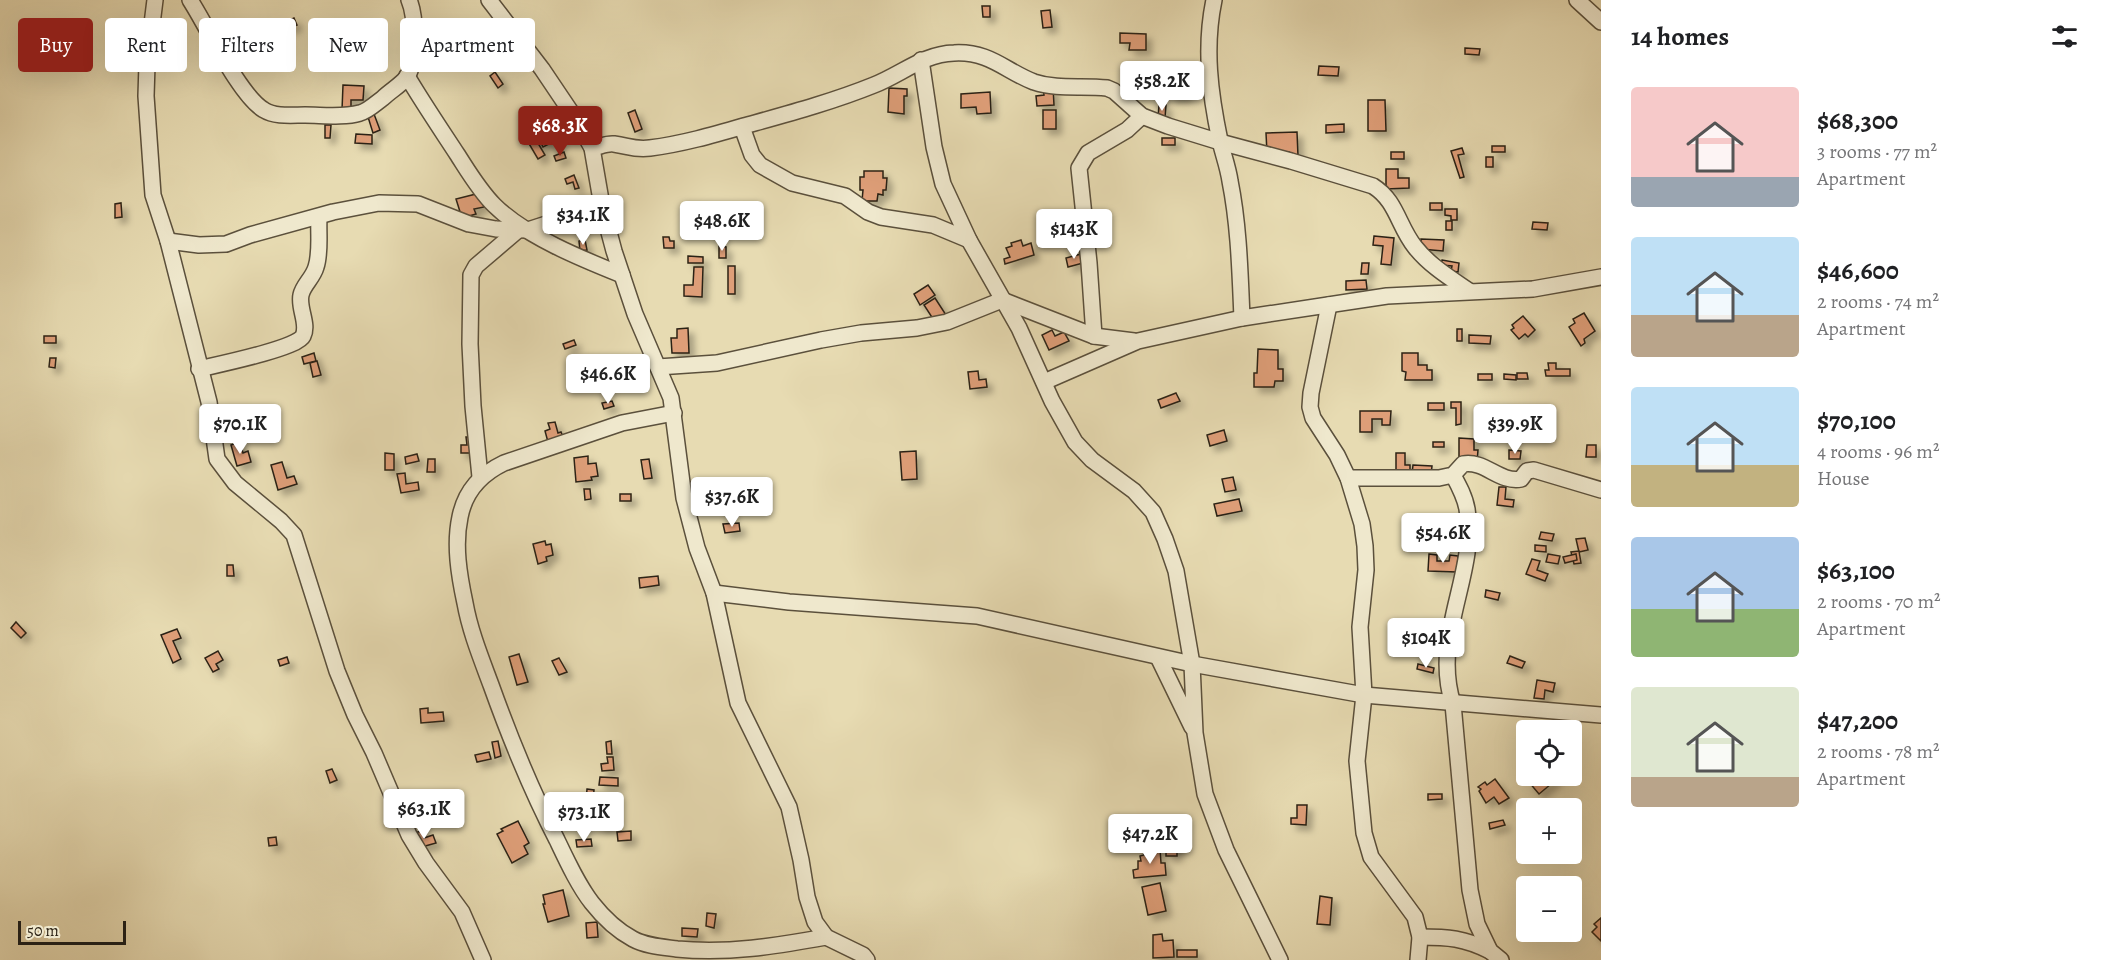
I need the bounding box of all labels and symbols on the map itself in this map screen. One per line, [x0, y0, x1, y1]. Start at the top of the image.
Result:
pin: $58.2K [1113, 61, 1211, 112]
pin: $68.3K [511, 106, 609, 157]
pin: $34.1K [534, 195, 632, 246]
pin: $48.6K [673, 201, 771, 252]
pin: $143K [1032, 209, 1116, 260]
pin: $46.6K [559, 354, 657, 405]
pin: $70.1K [191, 404, 289, 455]
pin: $39.9K [1466, 404, 1564, 455]
pin: $37.6K [683, 477, 781, 528]
pin: $54.6K [1394, 513, 1492, 564]
pin: $104K [1384, 618, 1468, 669]
pin: $63.1K [375, 789, 473, 840]
pin: $73.1K [535, 792, 633, 843]
pin: $47.2K [1101, 814, 1199, 865]
scale bar [18, 918, 126, 946]

